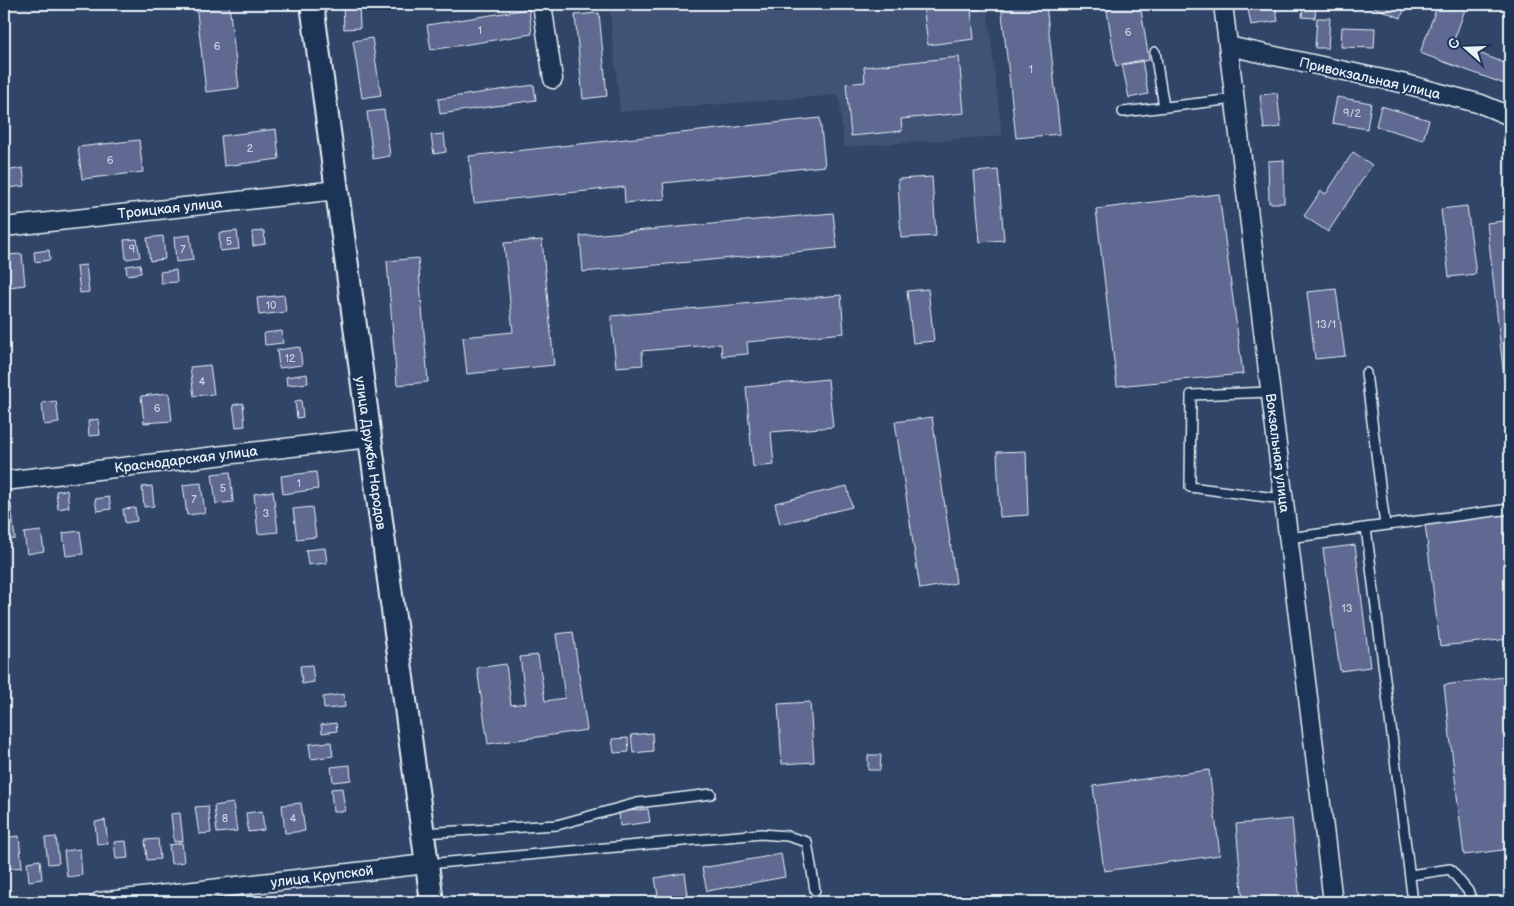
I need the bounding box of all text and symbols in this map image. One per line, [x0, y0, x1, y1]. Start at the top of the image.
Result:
north arrow [1442, 22, 1492, 72]
house number: 1 [478, 24, 482, 37]
house number: 6 [1125, 26, 1132, 39]
text: С [1445, 36, 1464, 51]
house number: 6 [214, 40, 221, 53]
street label: Привокзальная улица [1298, 54, 1443, 103]
house number: 1 [1029, 63, 1033, 76]
house number: 9/2 [1343, 107, 1361, 120]
house number: 2 [247, 142, 254, 155]
house number: 6 [107, 154, 114, 167]
street label: Троицкая улица [117, 194, 224, 222]
house number: 5 [226, 235, 232, 248]
house number: 9 [129, 243, 135, 256]
house number: 7 [180, 243, 186, 256]
house number: 10 [266, 299, 277, 312]
house number: 13/1 [1316, 318, 1336, 331]
house number: 12 [285, 352, 296, 365]
house number: 4 [199, 375, 206, 388]
street label: улица Дружбы Народов [351, 375, 390, 531]
street label: Вокзальная улица [1262, 392, 1293, 514]
house number: 6 [154, 402, 161, 415]
street label: Краснодарская улица [113, 442, 259, 477]
house number: 1 [297, 477, 301, 490]
house number: 5 [220, 482, 226, 495]
house number: 7 [191, 493, 197, 506]
house number: 3 [263, 507, 270, 520]
house number: 13 [1341, 602, 1353, 615]
house number: 8 [222, 812, 228, 825]
house number: 4 [290, 812, 297, 825]
street label: улица Крупской [270, 862, 374, 891]

